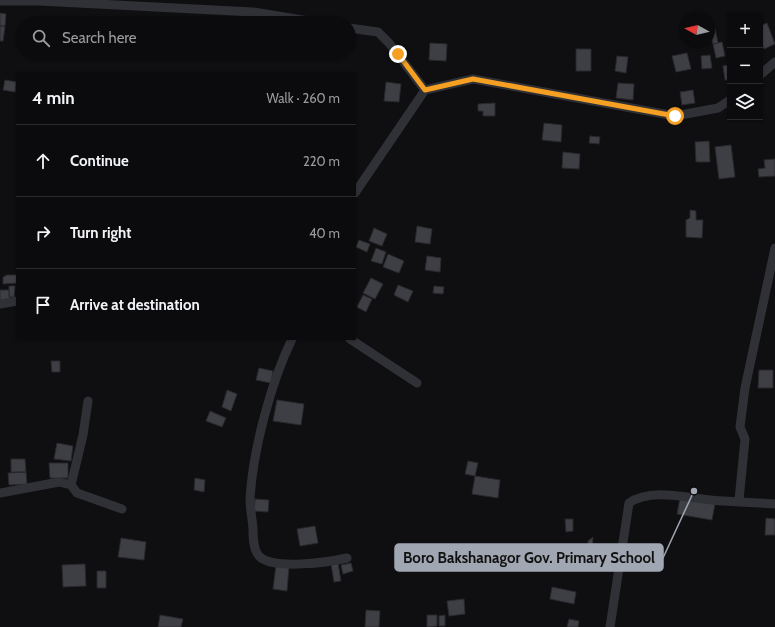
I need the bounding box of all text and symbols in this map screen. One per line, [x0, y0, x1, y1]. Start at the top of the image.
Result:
north arrow [679, 12, 715, 48]
map controls [727, 12, 763, 120]
button: + [727, 12, 763, 48]
search box [16, 16, 356, 60]
icon: search [30, 27, 52, 49]
text: Search here [62, 29, 137, 47]
route end [389, 45, 407, 63]
button: − [727, 48, 763, 84]
button: layers [727, 84, 763, 120]
text: 4 min [32, 88, 75, 108]
text: Walk · 260 m [267, 90, 340, 106]
route start [666, 107, 684, 125]
icon: ahead [32, 150, 54, 172]
text: Continue [70, 152, 129, 170]
text: 220 m [303, 153, 340, 169]
icon: right [32, 222, 54, 244]
text: Turn right [70, 224, 131, 242]
text: 40 m [309, 225, 340, 241]
icon: arrive [32, 294, 54, 316]
text: Arrive at destination [70, 296, 200, 314]
callout: Boro Bakshanagor Gov. Primary School [395, 544, 663, 571]
text: Boro Bakshanagor Gov. Primary School [403, 549, 655, 567]

